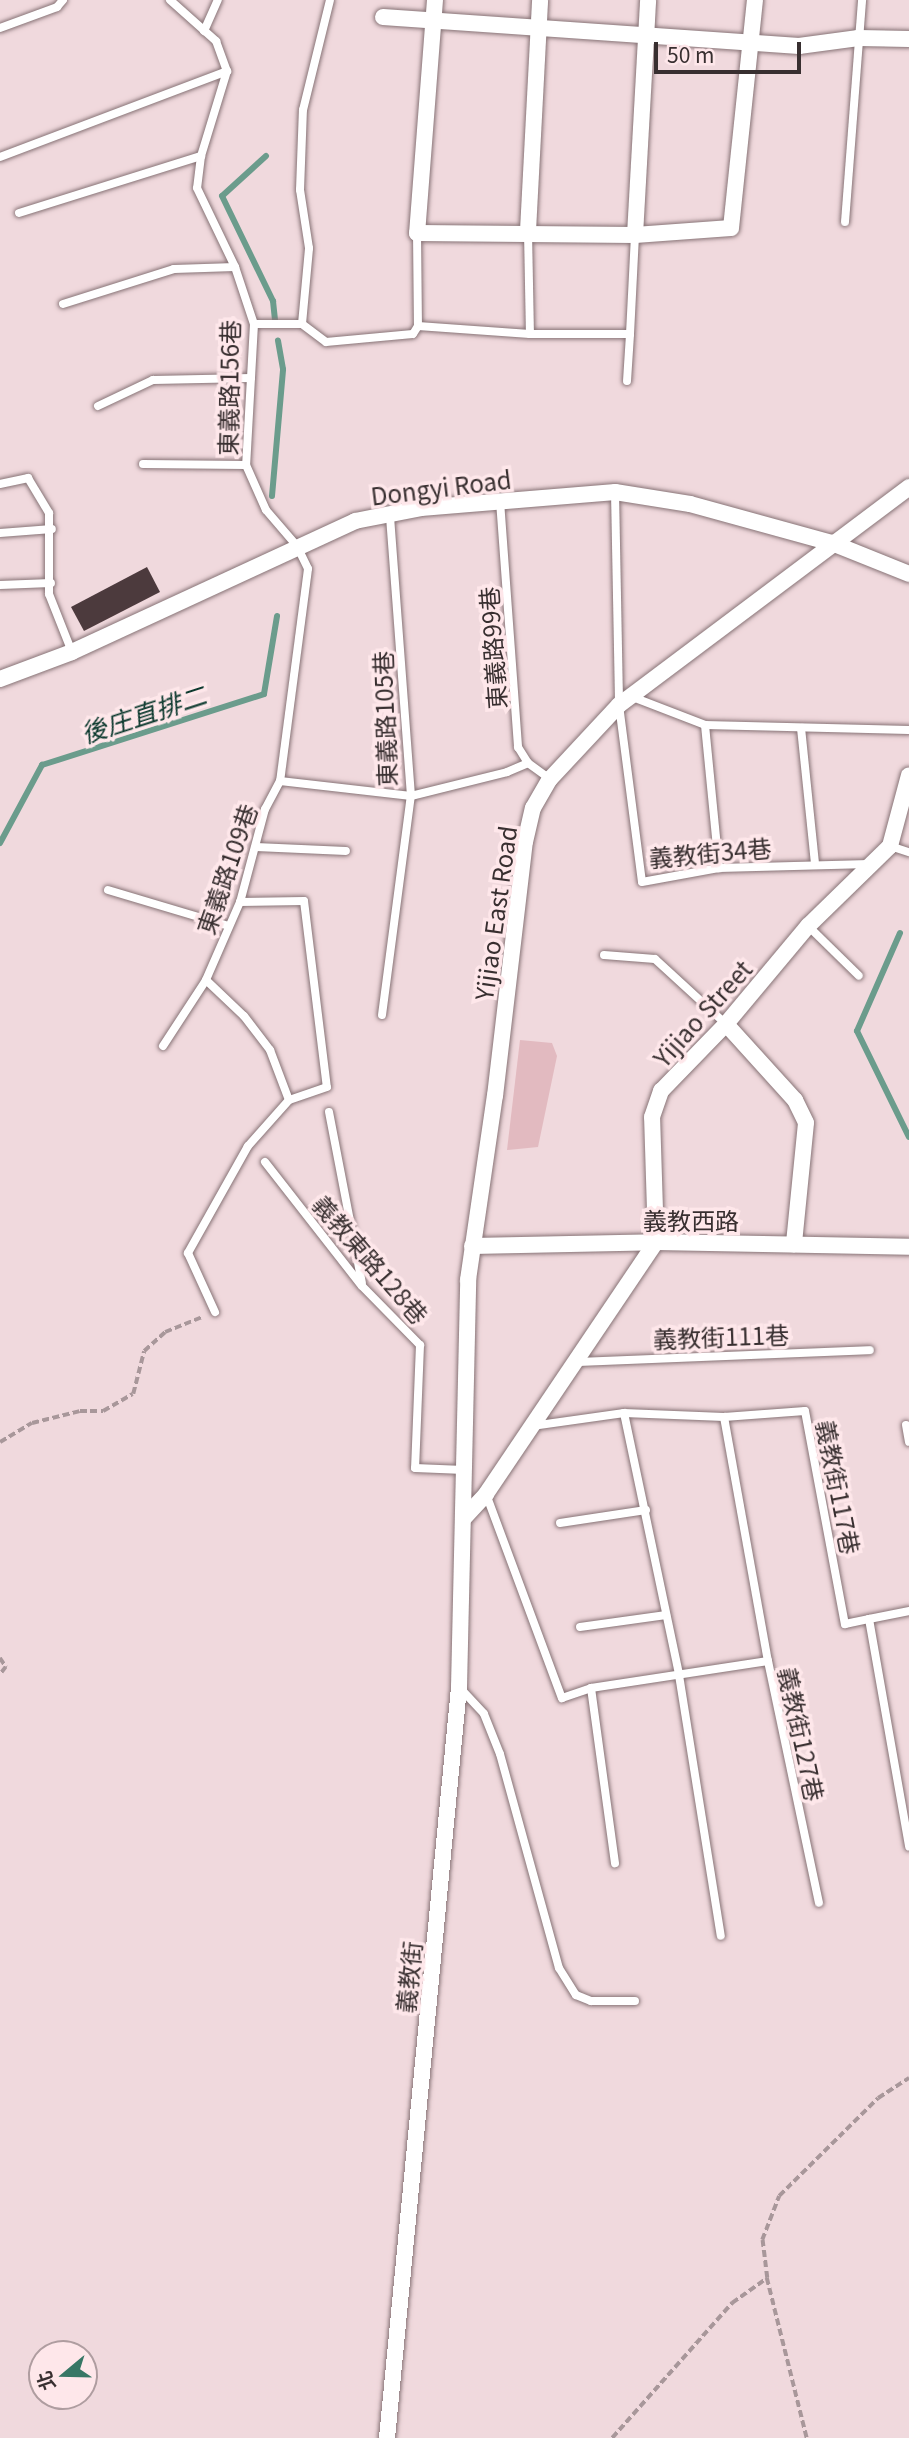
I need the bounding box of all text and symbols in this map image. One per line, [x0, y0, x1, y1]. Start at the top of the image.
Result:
scale bar [657, 28, 804, 72]
text: 50 m [667, 39, 714, 69]
street label: 東義路156巷 [212, 320, 244, 456]
street label: Dongyi Road [369, 464, 513, 510]
street label: 東義路99巷 [473, 586, 511, 710]
street label: 東義路105巷 [367, 651, 401, 787]
water label: 後庄直排二 [76, 678, 210, 748]
street label: 東義路109巷 [190, 800, 262, 938]
street label: Yijiao East Road [468, 824, 522, 1002]
street label: 義教街34巷 [648, 832, 772, 872]
street label: Yijiao Street [647, 954, 757, 1072]
street label: 義教東路128巷 [308, 1189, 434, 1329]
street label: 義教西路 [643, 1206, 739, 1234]
street label: 義教街111巷 [653, 1319, 789, 1353]
street label: 義教街117巷 [812, 1418, 866, 1556]
street label: 義教街127巷 [774, 1665, 830, 1803]
street label: 義教街 [390, 1940, 426, 2014]
north arrow [28, 2340, 98, 2410]
text: 北 [29, 2368, 60, 2395]

